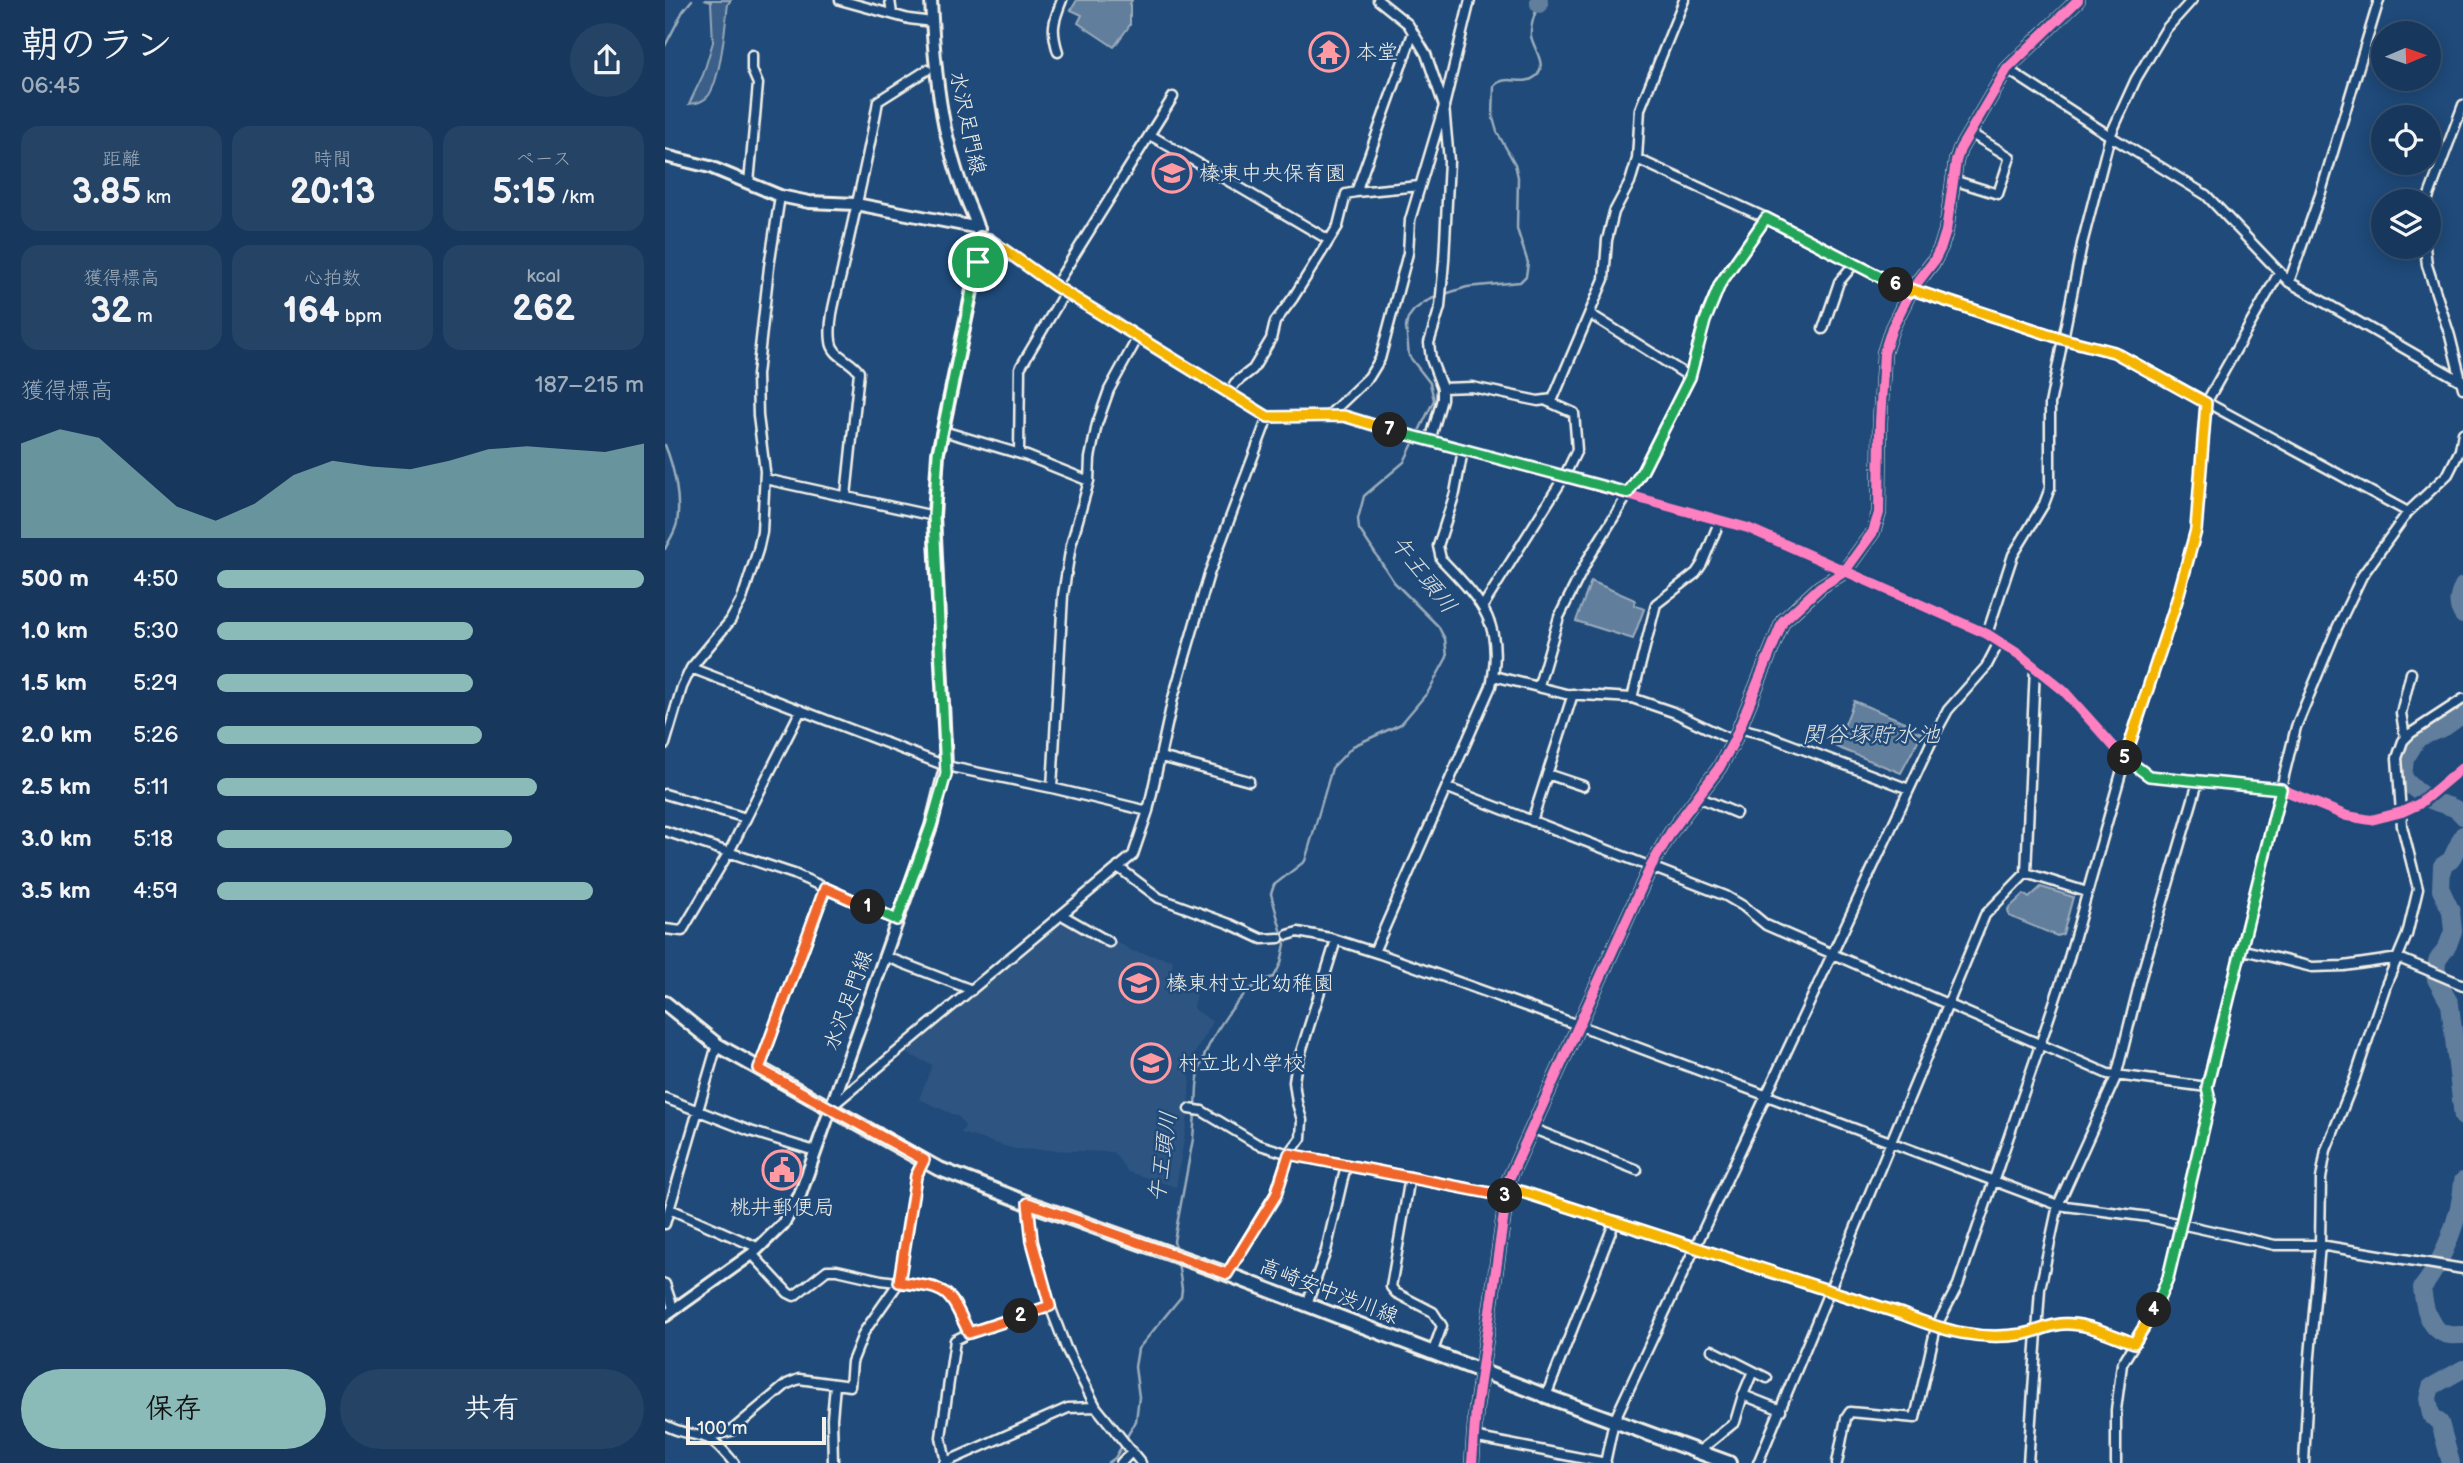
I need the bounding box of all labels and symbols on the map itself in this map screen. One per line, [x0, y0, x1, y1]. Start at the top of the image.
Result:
north arrow [2371, 21, 2441, 91]
temple icon: 本堂 [1308, 31, 1350, 73]
place label: 本堂 [1356, 40, 1398, 65]
street label: 水沢足門線 [944, 69, 991, 177]
school or university icon: 榛東中央保育園 [1151, 152, 1193, 194]
place label: 榛東中央保育園 [1199, 161, 1346, 186]
pin [948, 232, 1008, 292]
pin: 6 [1879, 268, 1913, 302]
pin: 7 [1373, 412, 1407, 448]
water label: 午王頭川 [1384, 530, 1463, 619]
water label: 関谷塚貯水池 [1802, 721, 1941, 749]
pin: 5 [2107, 740, 2143, 776]
pin: 1 [851, 890, 885, 925]
street label: 水沢足門線 [819, 947, 878, 1054]
school or university icon: 榛東村立北幼稚園 [1118, 962, 1160, 1004]
place label: 榛東村立北幼稚園 [1166, 971, 1334, 996]
school or university icon: 村立北小学校 [1130, 1042, 1172, 1084]
place label: 村立北小学校 [1178, 1051, 1304, 1076]
water label: 午王頭川 [1143, 1110, 1183, 1205]
public building icon: 桃井郵便局 [761, 1149, 803, 1191]
pin: 3 [1487, 1178, 1523, 1214]
place label: 桃井郵便局 [730, 1195, 835, 1220]
street label: 高崎安中渋川線 [1256, 1253, 1402, 1329]
pin: 4 [2137, 1292, 2171, 1328]
pin: 2 [1003, 1298, 1039, 1334]
scale bar [686, 1414, 826, 1446]

